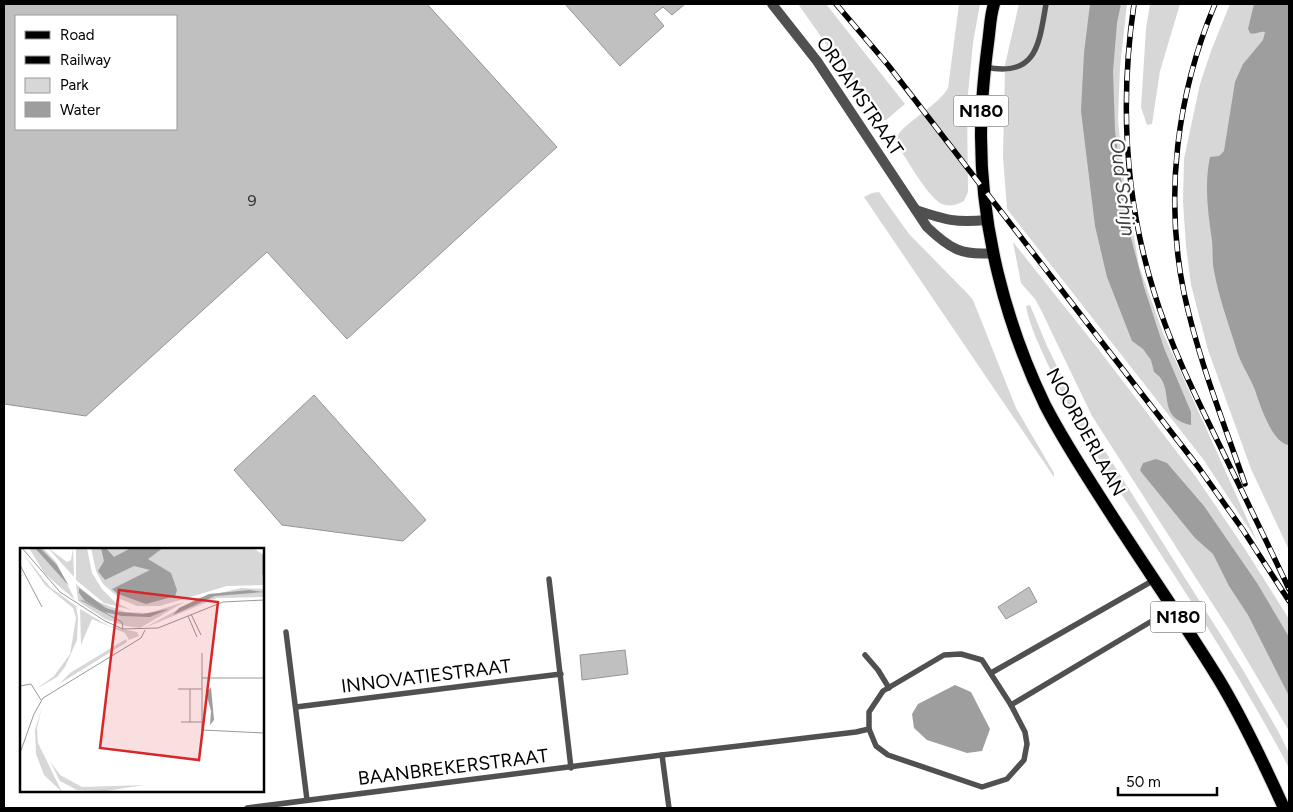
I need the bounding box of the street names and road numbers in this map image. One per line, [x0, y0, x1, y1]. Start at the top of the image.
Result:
street label: ORDAMSTRAAT [812, 32, 909, 160]
road number: N180 [954, 95, 1008, 126]
street label: NOORDERLAAN [1041, 364, 1131, 500]
road number: N180 [1150, 602, 1206, 632]
street label: INNOVATIESTRAAT [340, 654, 513, 698]
street label: BAANBREKERSTRAAT [357, 744, 550, 790]

